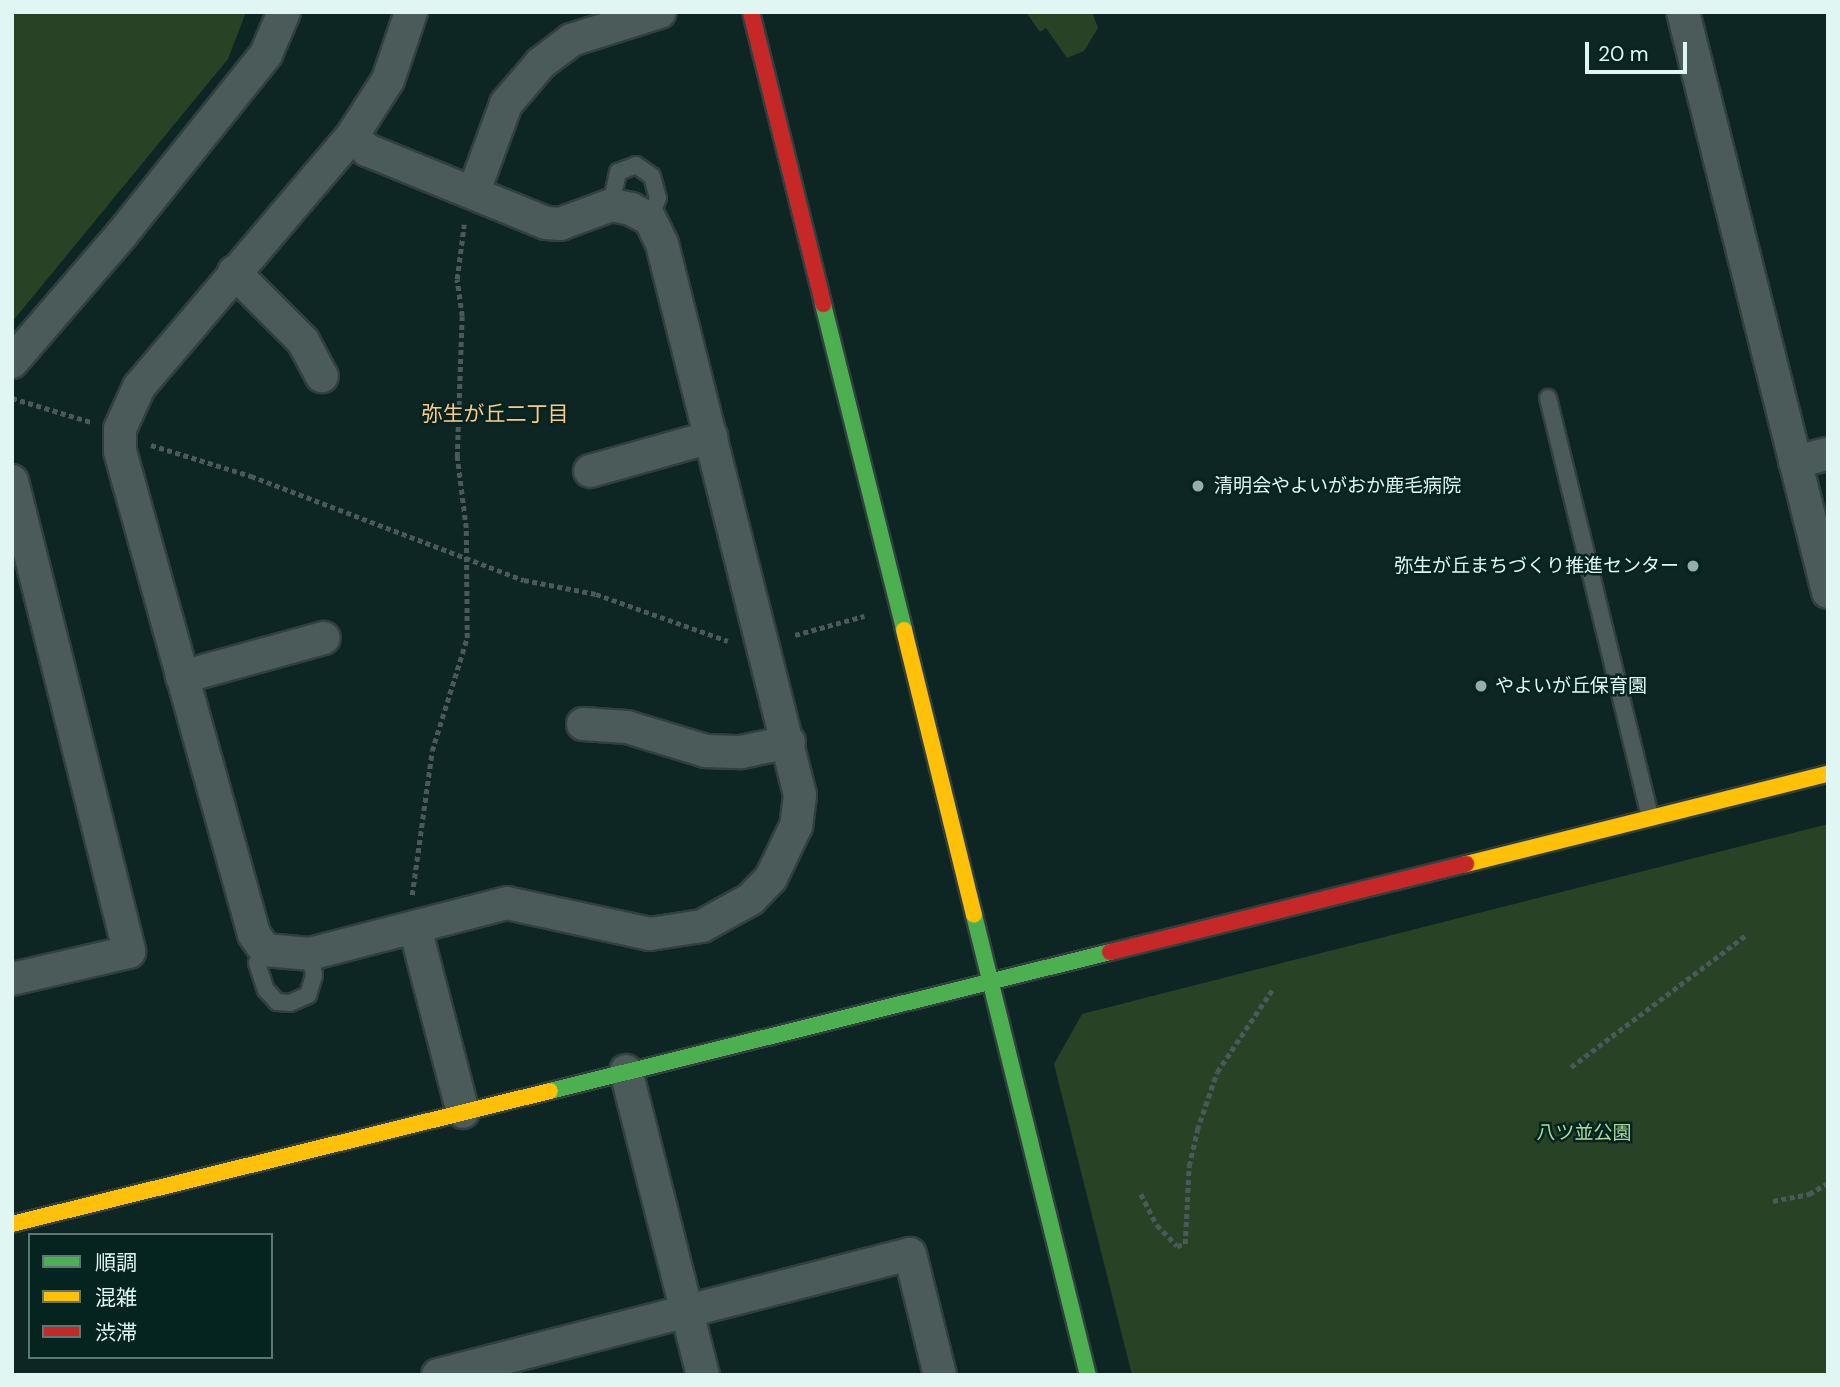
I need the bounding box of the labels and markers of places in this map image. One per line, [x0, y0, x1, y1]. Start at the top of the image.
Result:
place label: 清明会やよいがおか鹿毛病院 [1214, 475, 1461, 497]
marker: 清明会やよいがおか鹿毛病院 [1188, 476, 1208, 496]
place label: 弥生が丘まちづくり推進センター [1394, 555, 1679, 577]
marker: 弥生が丘まちづくり推進センター [1685, 558, 1701, 574]
place label: やよいが丘保育園 [1495, 675, 1647, 697]
marker: やよいが丘保育園 [1473, 678, 1489, 694]

